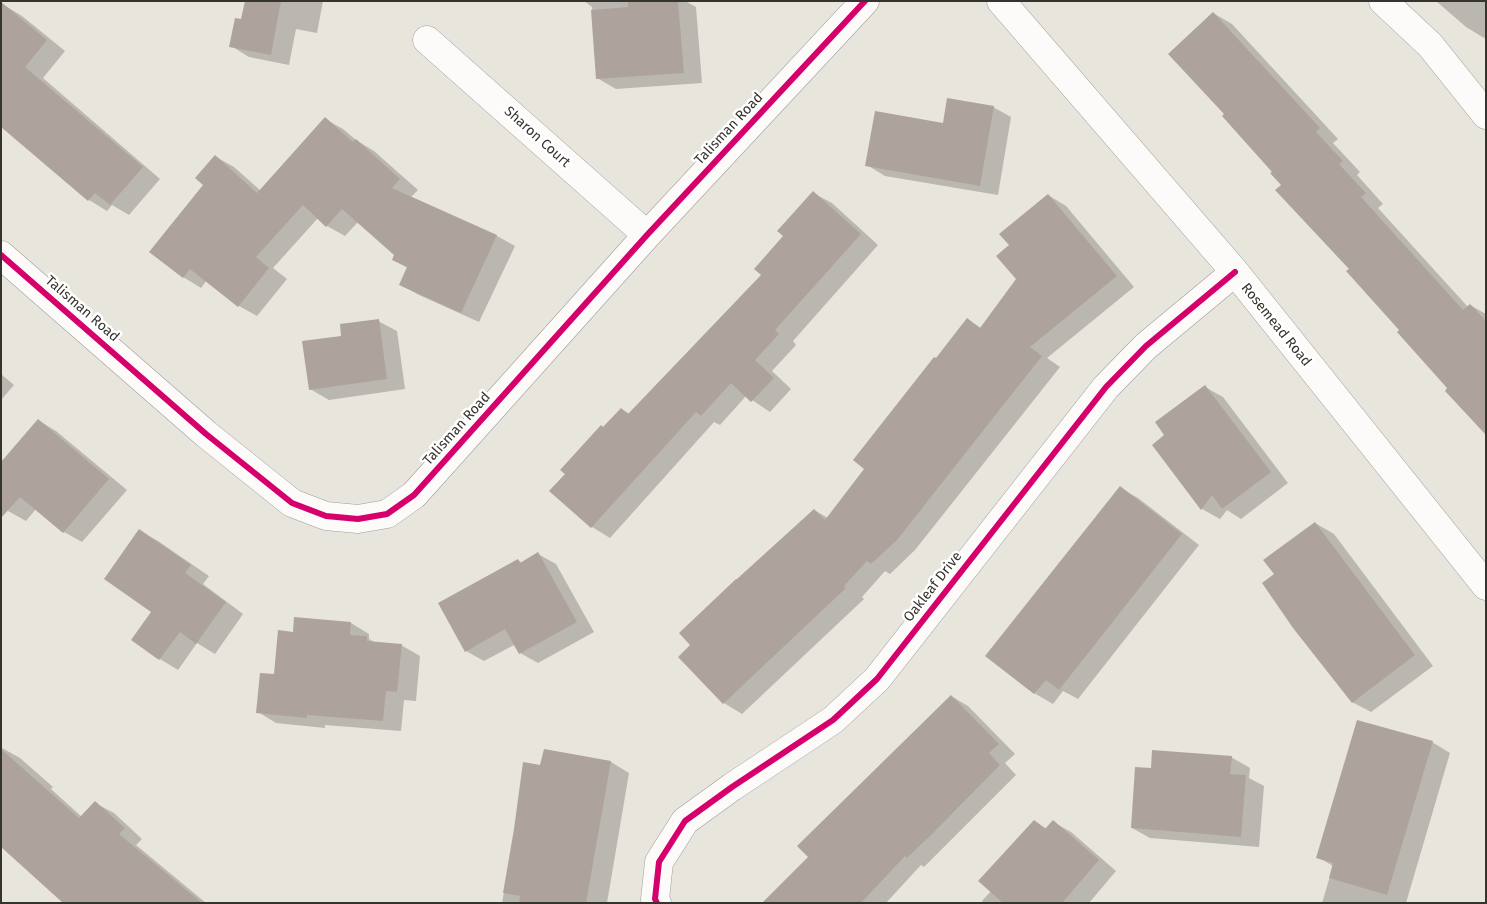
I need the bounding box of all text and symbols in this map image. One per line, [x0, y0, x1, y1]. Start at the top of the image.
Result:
street label: Talisman Road [691, 89, 767, 169]
street label: Sharon Court [501, 103, 573, 171]
street label: Talisman Road [42, 272, 122, 346]
street label: Rosemead Road [1237, 280, 1315, 370]
street label: Talisman Road [420, 389, 494, 469]
street label: Oakleaf Drive [900, 548, 966, 626]

